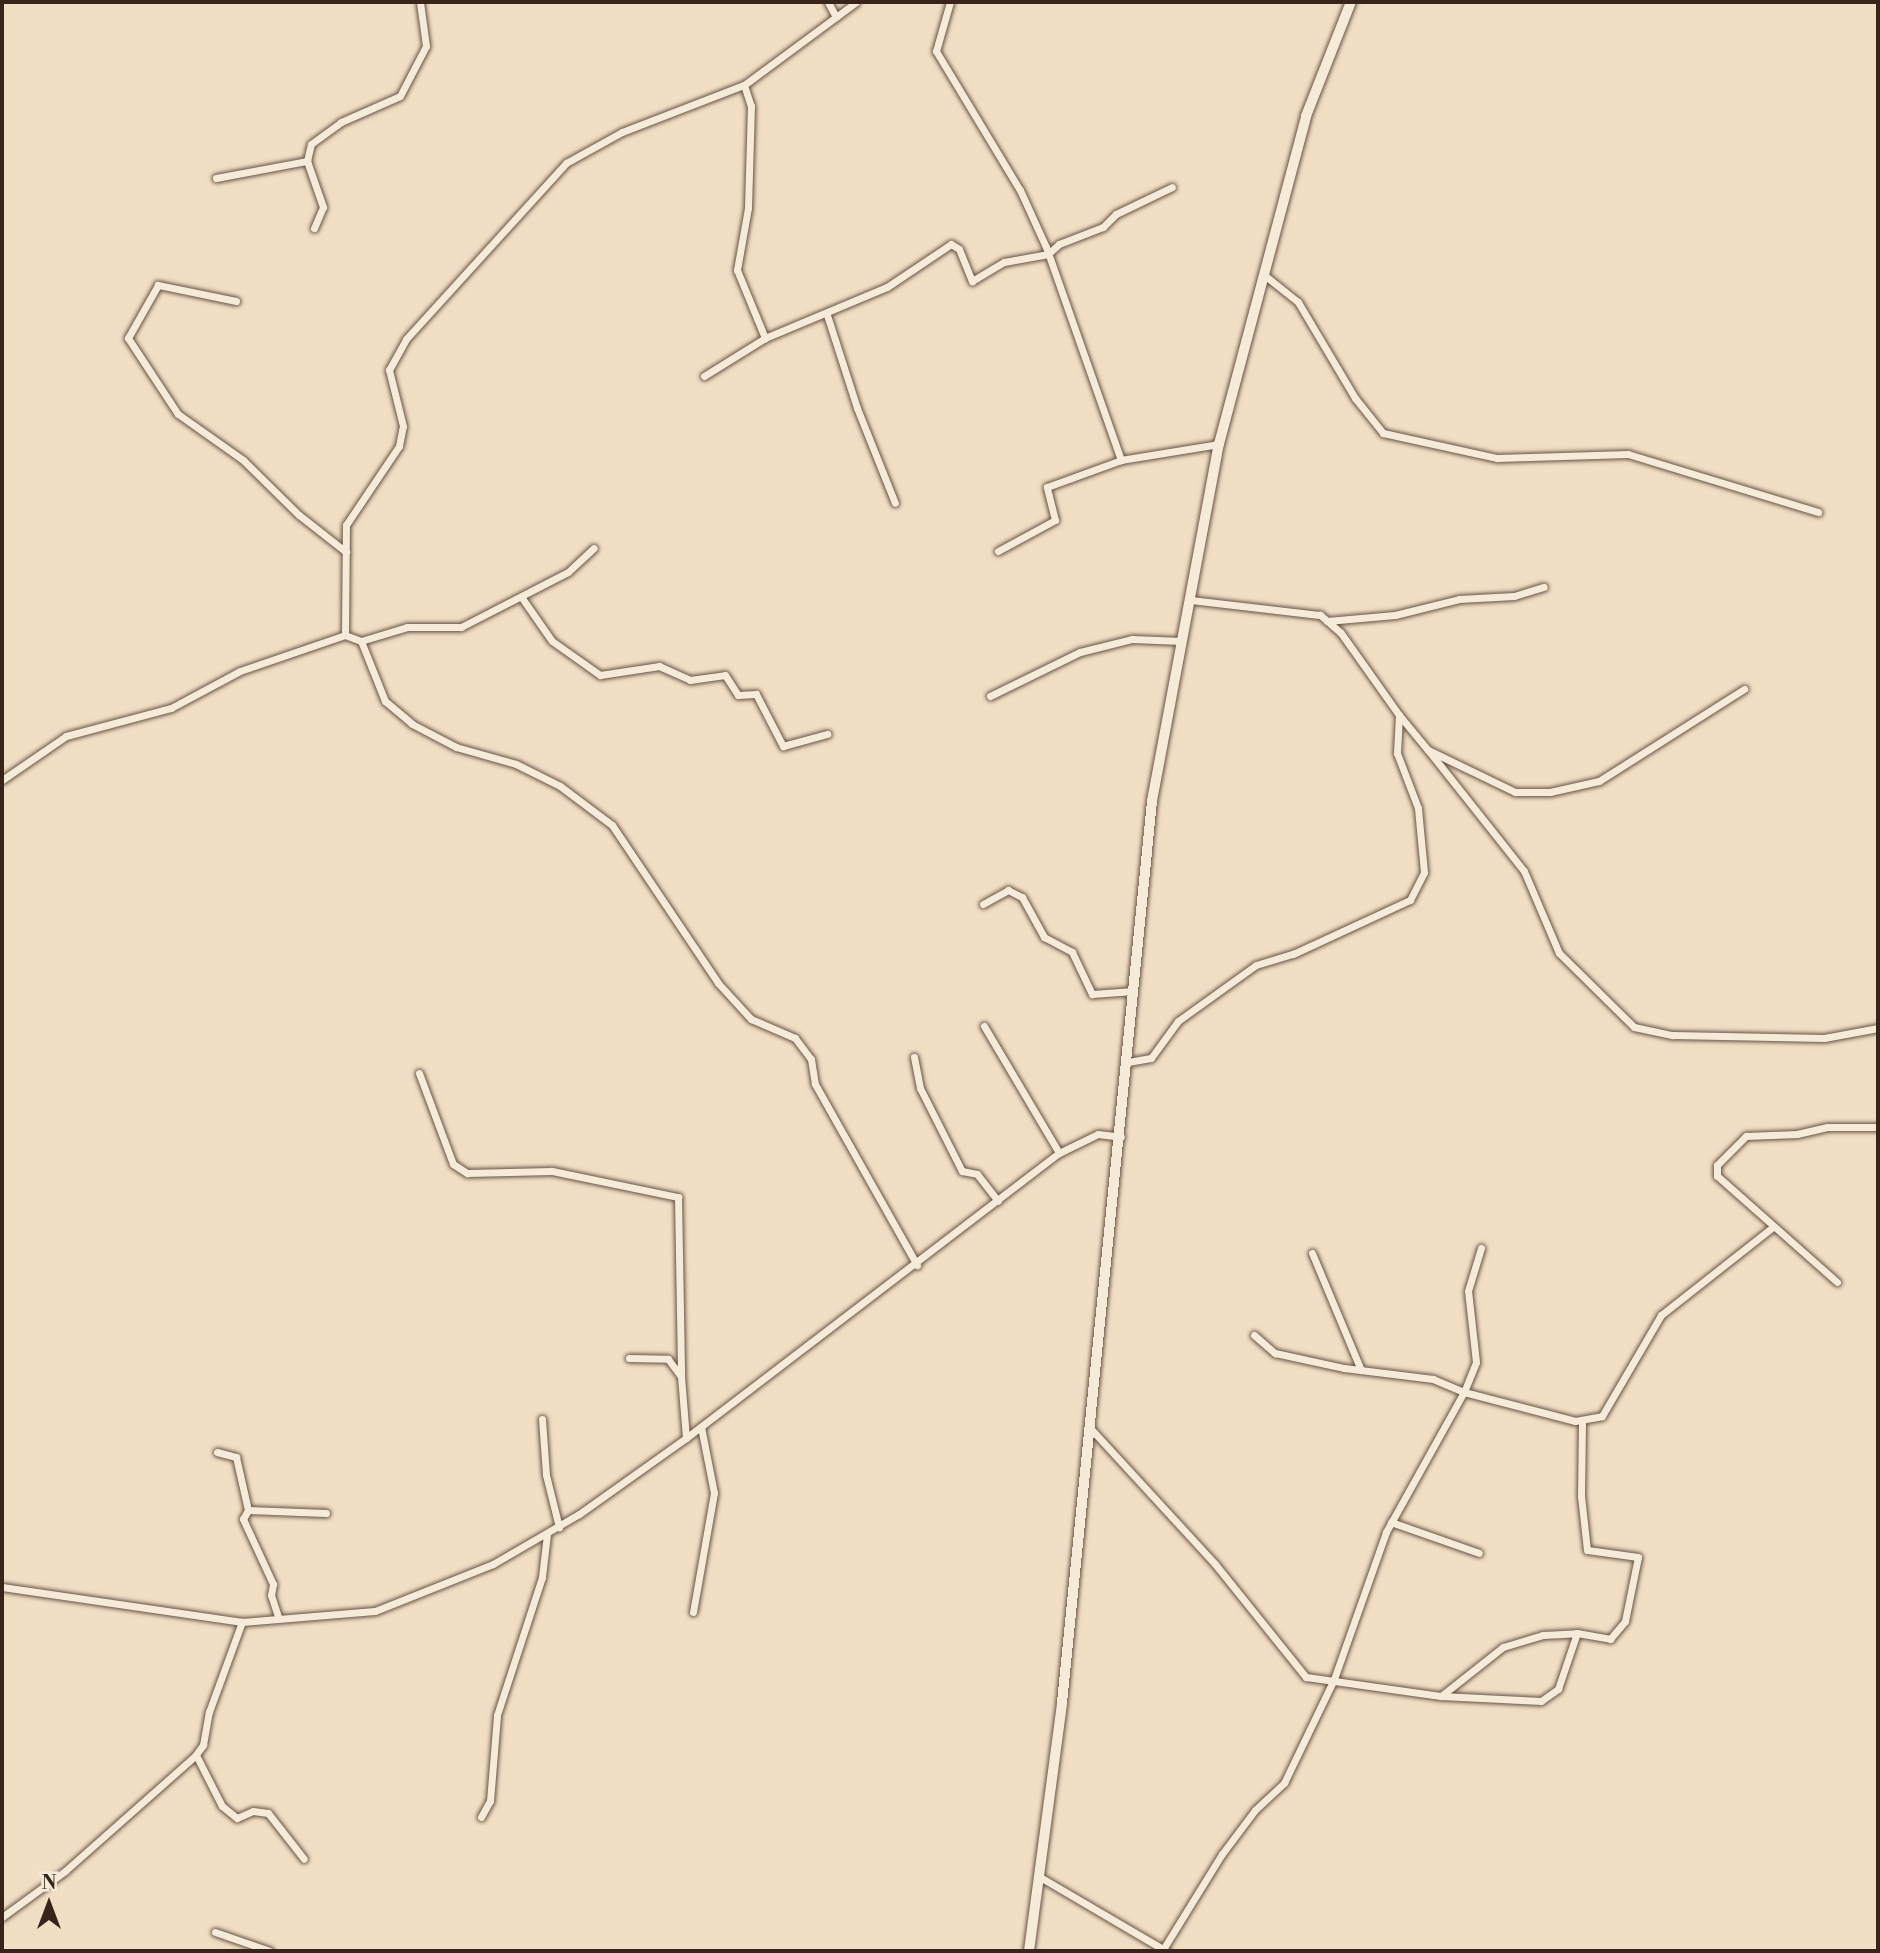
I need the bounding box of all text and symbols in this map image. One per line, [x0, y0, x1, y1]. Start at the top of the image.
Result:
north arrow [14, 1869, 84, 1939]
text: N [41, 1871, 57, 1895]

